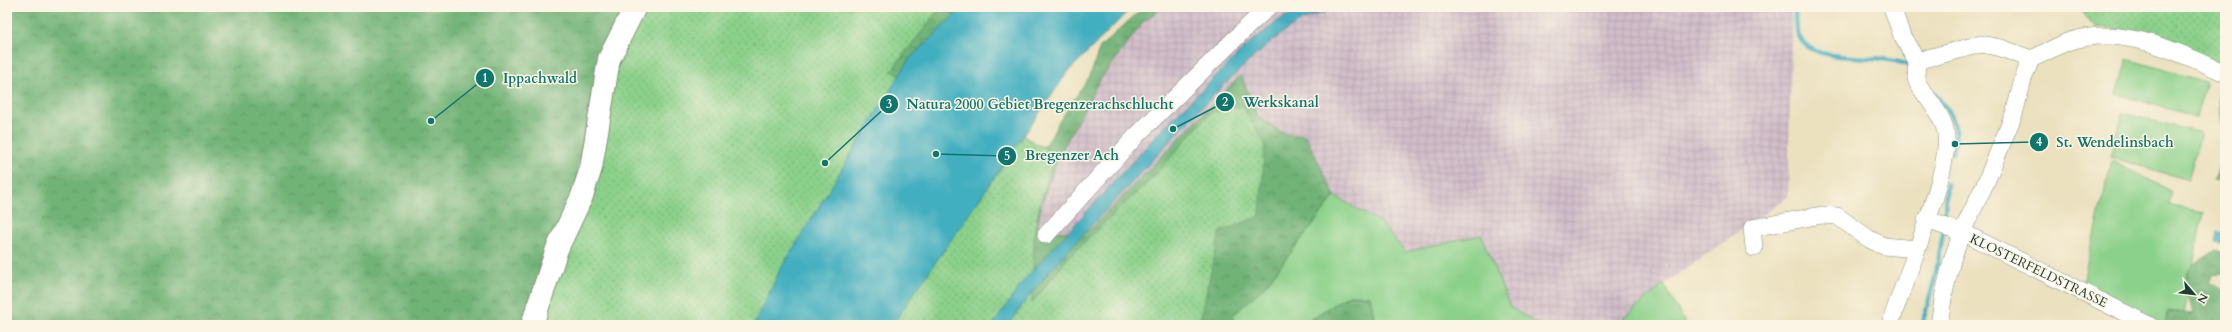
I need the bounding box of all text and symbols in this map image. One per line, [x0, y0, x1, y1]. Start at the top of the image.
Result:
callout: Ippachwald [475, 65, 585, 91]
text: Ippachwald [503, 69, 577, 88]
text: 1 [482, 70, 488, 86]
callout: Werkskanal [1215, 89, 1327, 115]
callout: Natura 2000 Gebiet Bregenzerachschlucht [879, 91, 1182, 117]
text: Werkskanal [1242, 93, 1319, 112]
text: 2 [1222, 94, 1228, 110]
text: Natura 2000 Gebiet Bregenzerachschlucht [907, 95, 1174, 114]
text: 3 [886, 96, 892, 112]
callout: St. Wendelinsbach [2029, 129, 2182, 155]
text: St. Wendelinsbach [2056, 133, 2174, 152]
text: 4 [2036, 134, 2042, 150]
callout: Bregenzer Ach [997, 143, 1127, 169]
text: Bregenzer Ach [1025, 146, 1119, 165]
text: 5 [1004, 148, 1010, 164]
street label: KLOSTERFELDSTRASSE [1967, 230, 2110, 312]
north arrow [2174, 274, 2214, 314]
text: N [2193, 291, 2211, 307]

